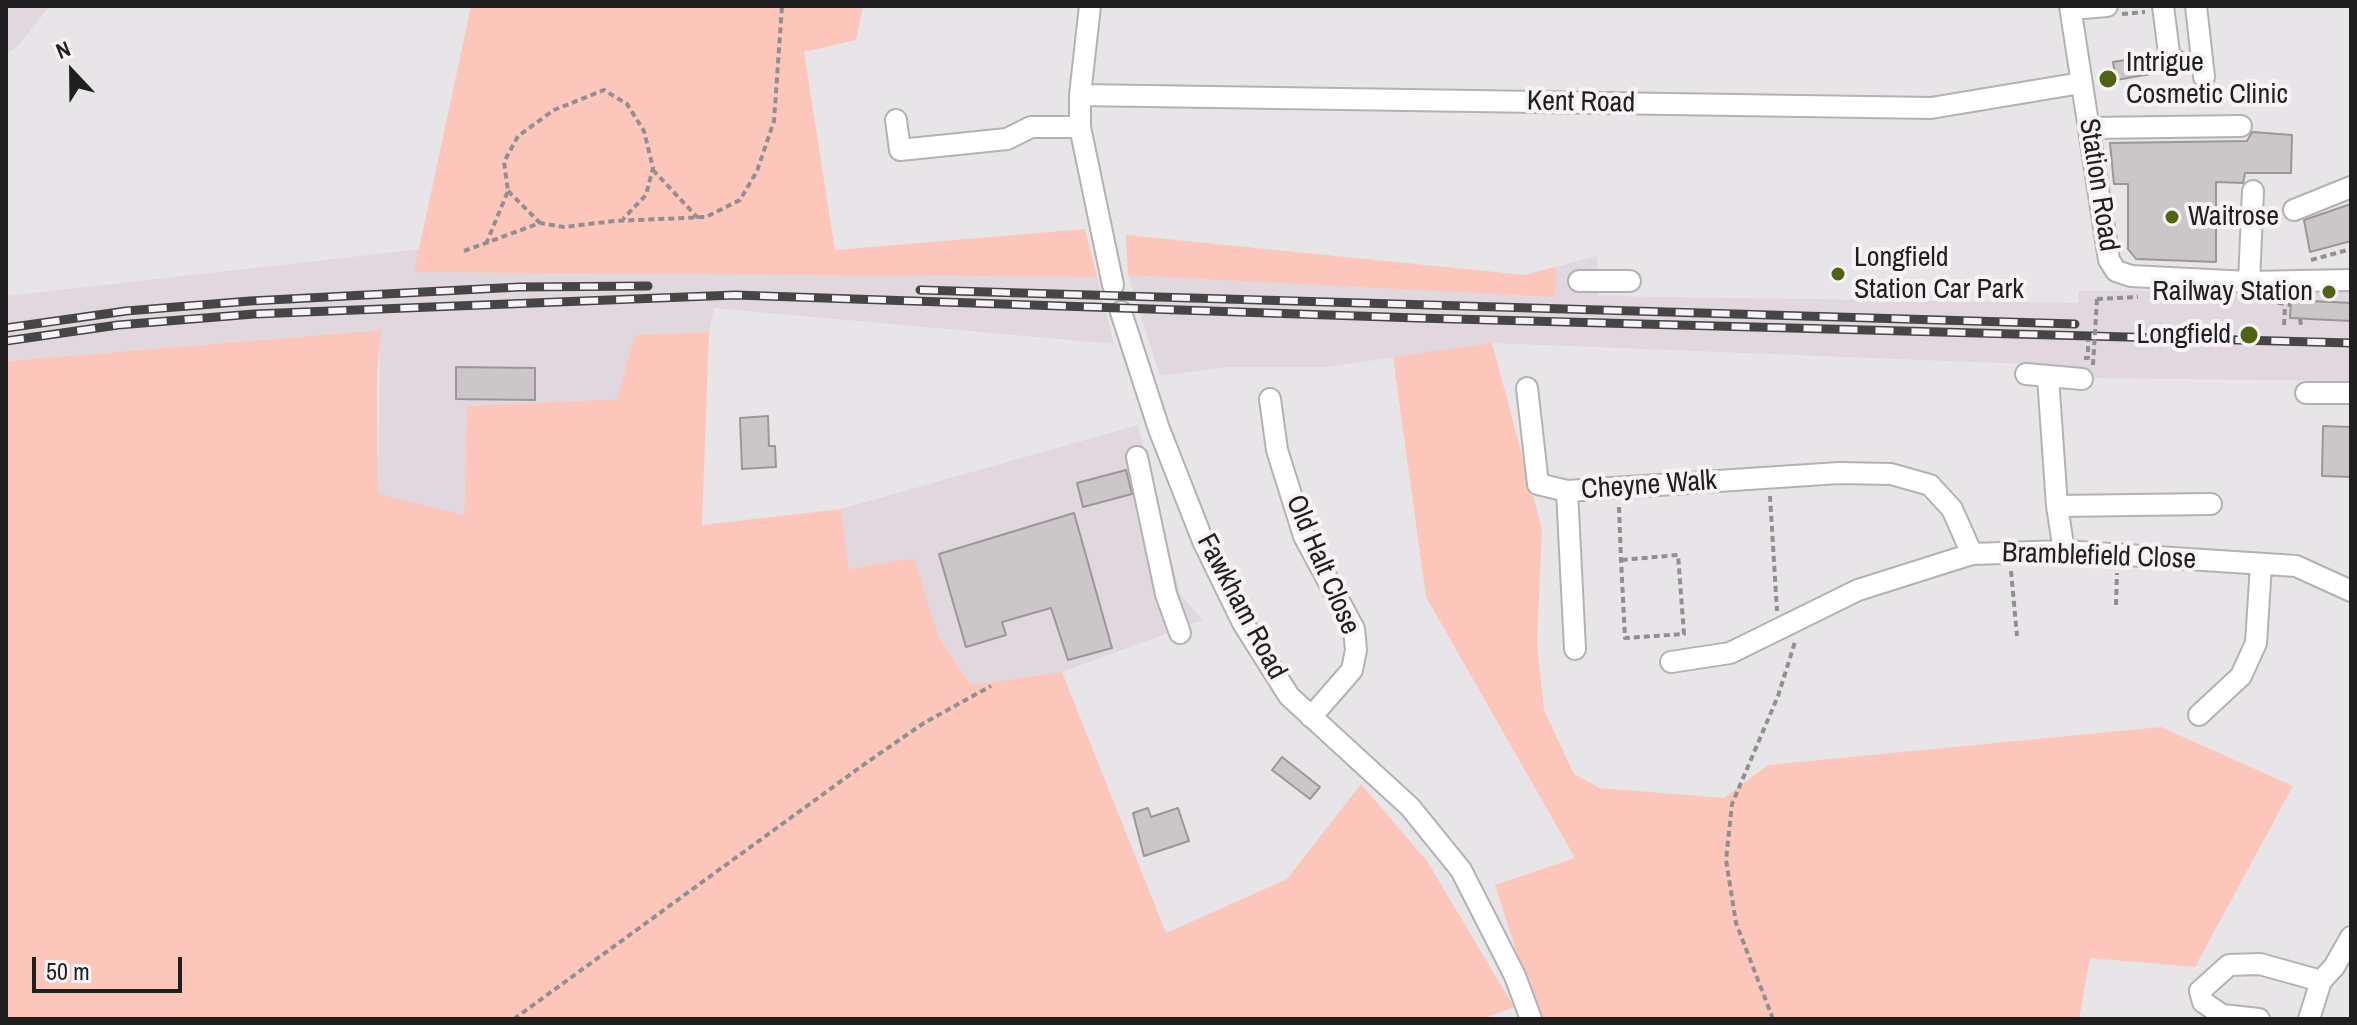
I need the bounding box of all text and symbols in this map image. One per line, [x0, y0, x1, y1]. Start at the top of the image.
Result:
north arrow [32, 32, 112, 112]
text: N [51, 33, 75, 66]
place label: Intrigue Cosmetic Clinic [2126, 46, 2288, 112]
marker: Intrigue Cosmetic Clinic [2097, 68, 2119, 90]
street label: Kent Road [1526, 85, 1636, 121]
street label: Station Road [2071, 116, 2125, 254]
place label: Waitrose [2188, 200, 2279, 234]
marker: Waitrose [2163, 208, 2181, 226]
place label: Longfield Station Car Park [1854, 241, 2024, 307]
marker: Longfield Station Car Park [1829, 265, 1847, 283]
place label: Railway Station [2152, 275, 2313, 309]
marker: Railway Station [2320, 283, 2338, 301]
place label: Longfield [2137, 318, 2231, 352]
marker: Longfield [2238, 324, 2260, 346]
street label: Cheyne Walk [1580, 465, 1718, 507]
street label: Old Halt Close [1278, 490, 1366, 640]
street label: Fawkham Road [1189, 529, 1293, 685]
street label: Bramblefield Close [2001, 537, 2197, 577]
scale bar [36, 941, 186, 991]
text: 50 m [46, 955, 90, 987]

